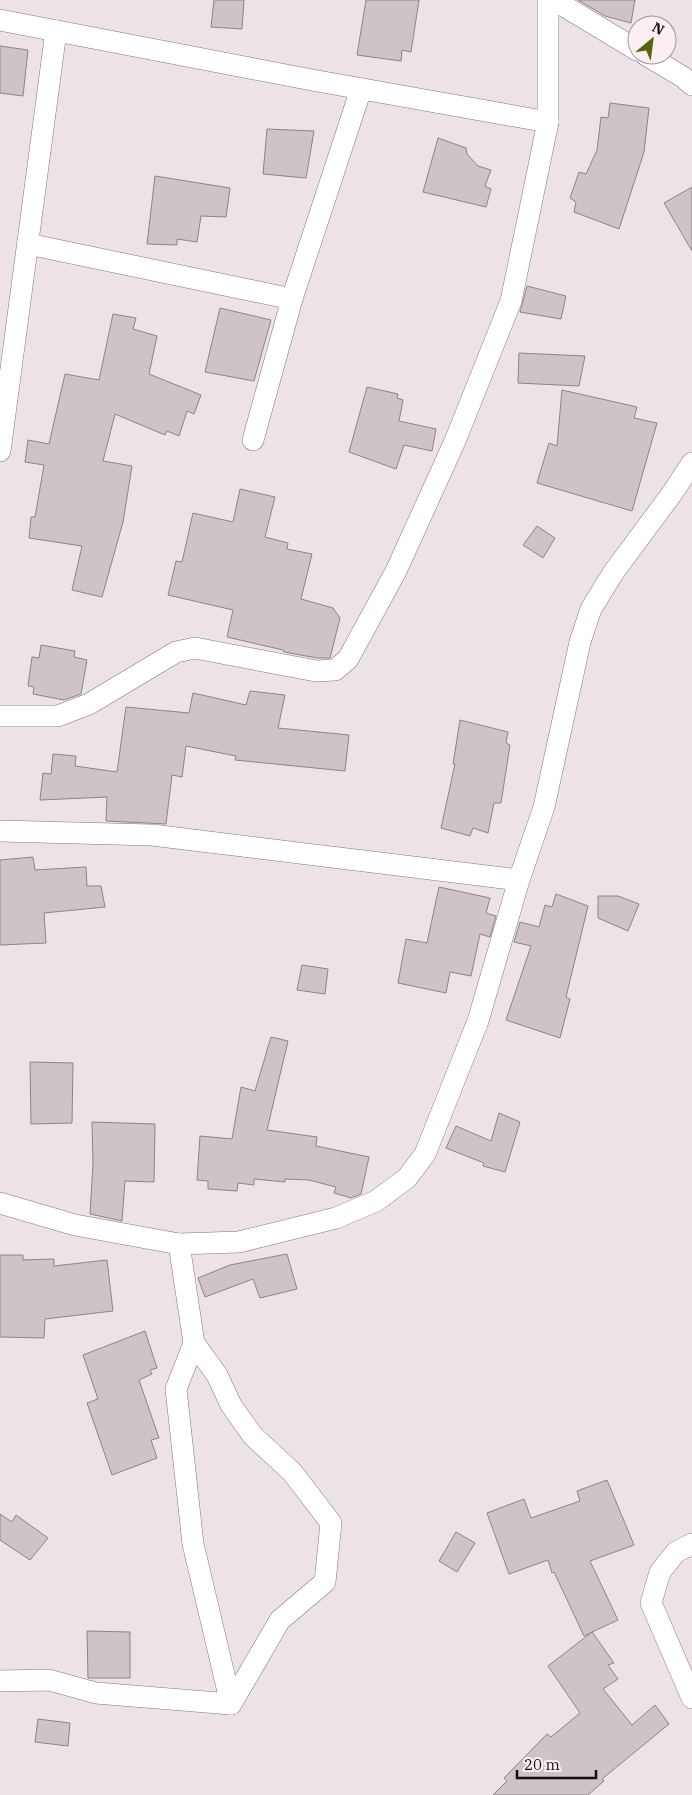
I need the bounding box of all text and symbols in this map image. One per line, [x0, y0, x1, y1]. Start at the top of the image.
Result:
north arrow [627, 15, 677, 65]
text: N [649, 18, 668, 39]
scale bar [517, 1748, 596, 1780]
text: 20 m [524, 1755, 560, 1774]

